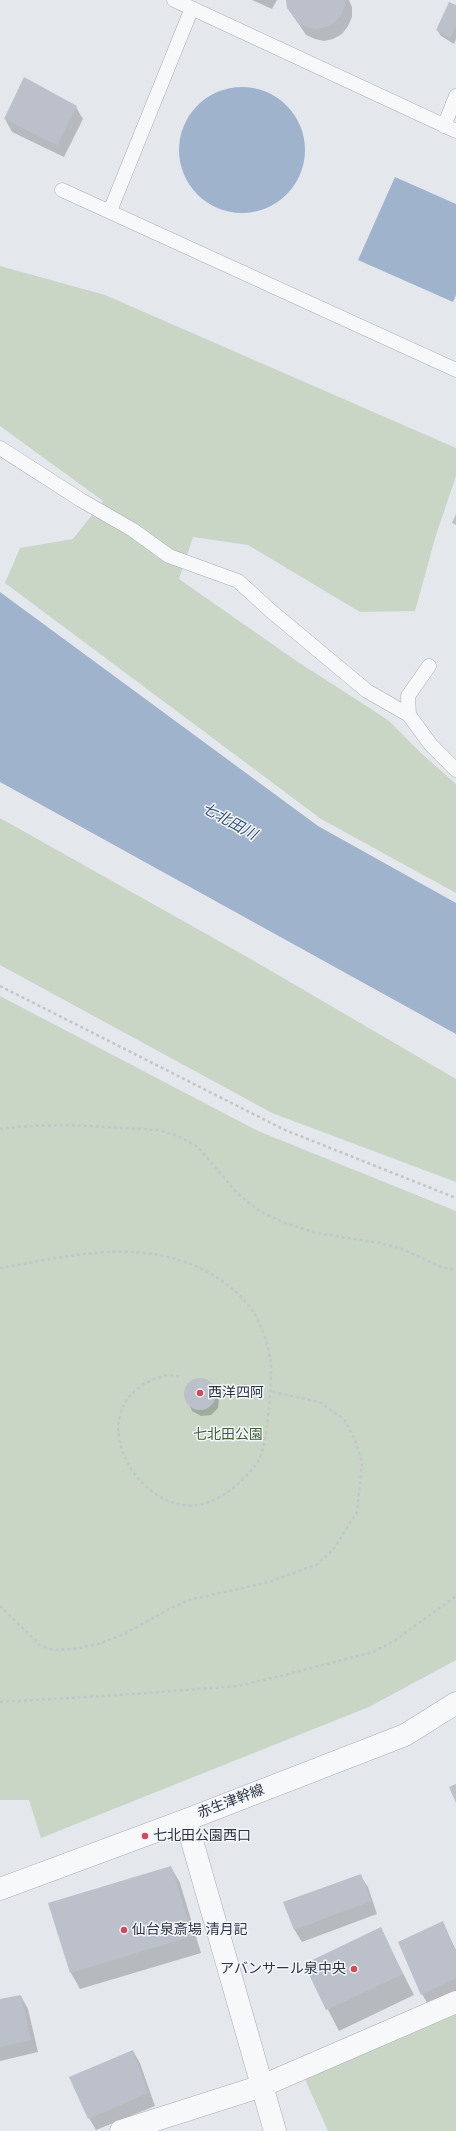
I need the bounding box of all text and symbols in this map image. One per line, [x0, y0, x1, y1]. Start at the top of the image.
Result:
water label: 七北田川 [198, 800, 260, 844]
place label: 西洋四阿 [208, 1385, 264, 1401]
marker: 西洋四阿 [195, 1388, 205, 1398]
park label: 七北田公園 [193, 1427, 263, 1443]
street label: 赤生津幹線 [195, 1782, 267, 1822]
place label: 七北田公園西口 [153, 1828, 251, 1844]
marker: 七北田公園西口 [140, 1831, 150, 1841]
place label: 仙台泉斎場 清月記 [132, 1922, 248, 1938]
marker: 仙台泉斎場 清月記 [119, 1925, 129, 1935]
place label: アバンサール泉中央 [220, 1961, 346, 1977]
marker: アバンサール泉中央 [349, 1964, 359, 1974]

